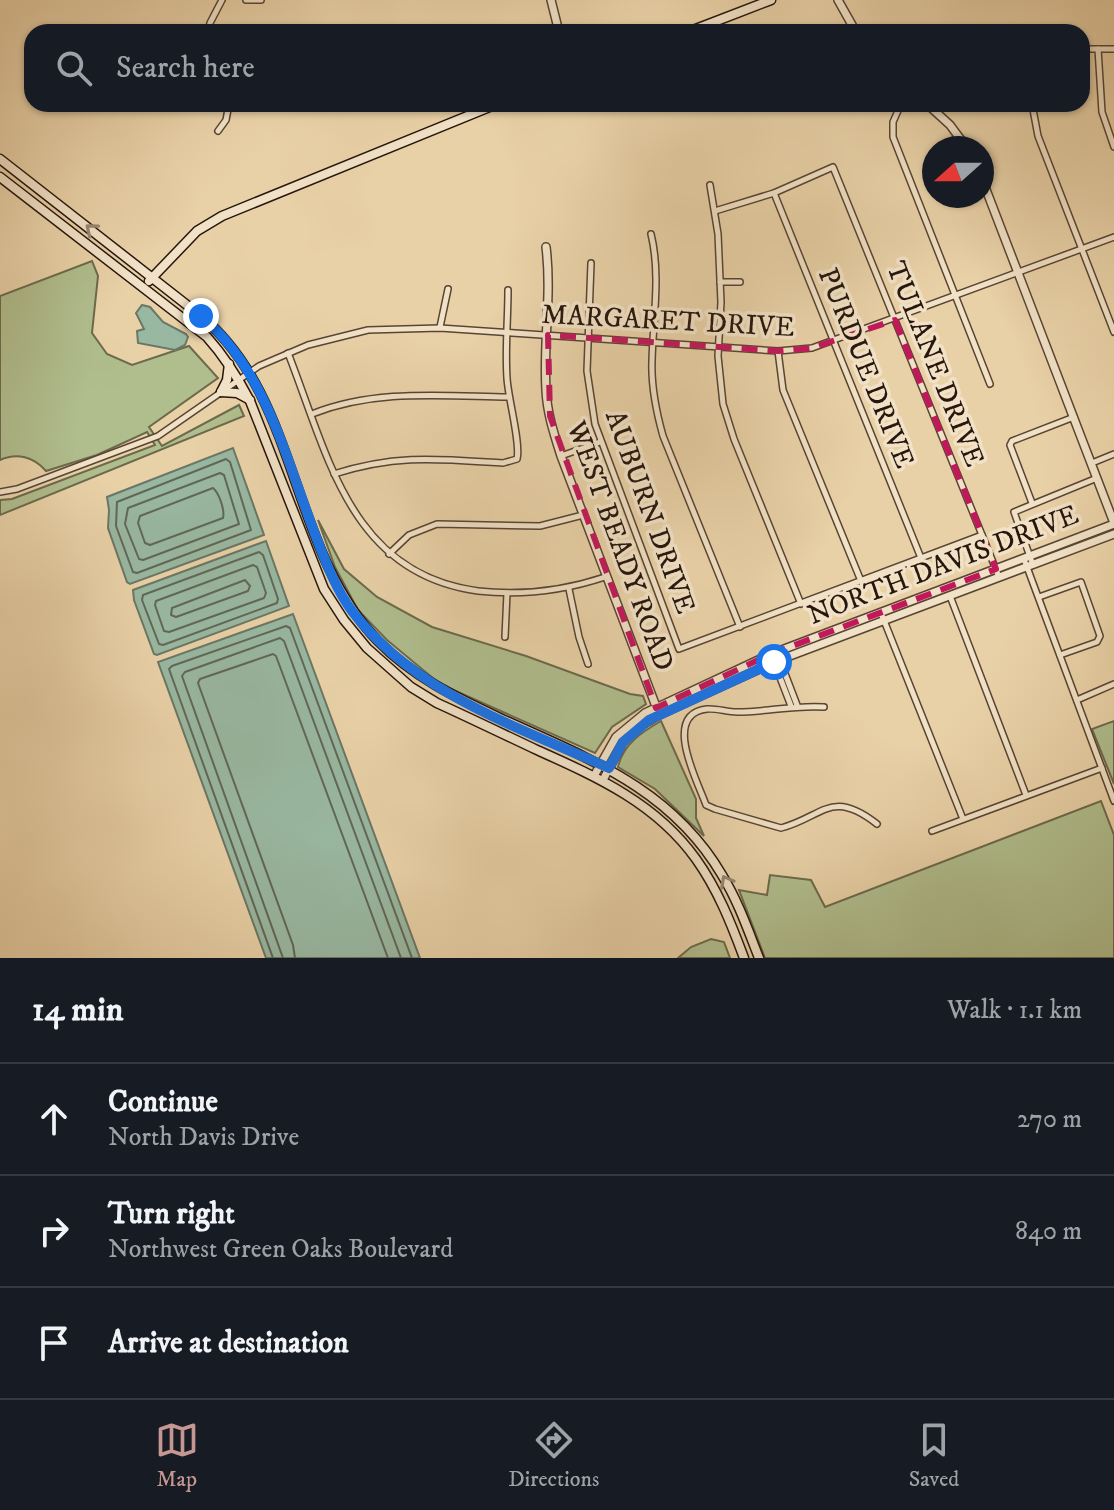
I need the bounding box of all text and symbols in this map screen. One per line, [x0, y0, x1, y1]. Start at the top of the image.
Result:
search box [24, 24, 1090, 112]
icon: search [52, 46, 96, 90]
text: Search here [116, 50, 255, 87]
north arrow [922, 136, 994, 208]
one-way arrow [85, 225, 100, 239]
street label: TULANE DRIVE [878, 256, 992, 472]
street label: PURDUE DRIVE [810, 263, 922, 473]
street label: MARGARET DRIVE [541, 297, 795, 345]
route end [183, 298, 219, 334]
street label: AUBURN DRIVE [597, 405, 703, 619]
street label: WEST BEADY ROAD [558, 415, 681, 676]
street label: NORTH DAVIS DRIVE [803, 497, 1083, 633]
route start [756, 644, 792, 680]
one-way arrow [720, 875, 735, 890]
text: 14 min [32, 989, 123, 1031]
text: Walk · 1.1 km [947, 994, 1082, 1027]
text: Continue [108, 1084, 218, 1121]
icon: ahead [32, 1097, 76, 1141]
text: 270 m [1017, 1103, 1082, 1136]
text: North Davis Drive [108, 1121, 299, 1154]
text: Turn right [108, 1196, 235, 1233]
icon: right [32, 1209, 76, 1253]
text: 840 m [1015, 1215, 1082, 1248]
text: Northwest Green Oaks Boulevard [108, 1233, 453, 1266]
icon: arrive [32, 1321, 76, 1365]
text: Arrive at destination [108, 1325, 349, 1362]
tab: Map [155, 1418, 199, 1493]
tab: Directions [508, 1418, 599, 1493]
tab: Saved [909, 1418, 959, 1493]

